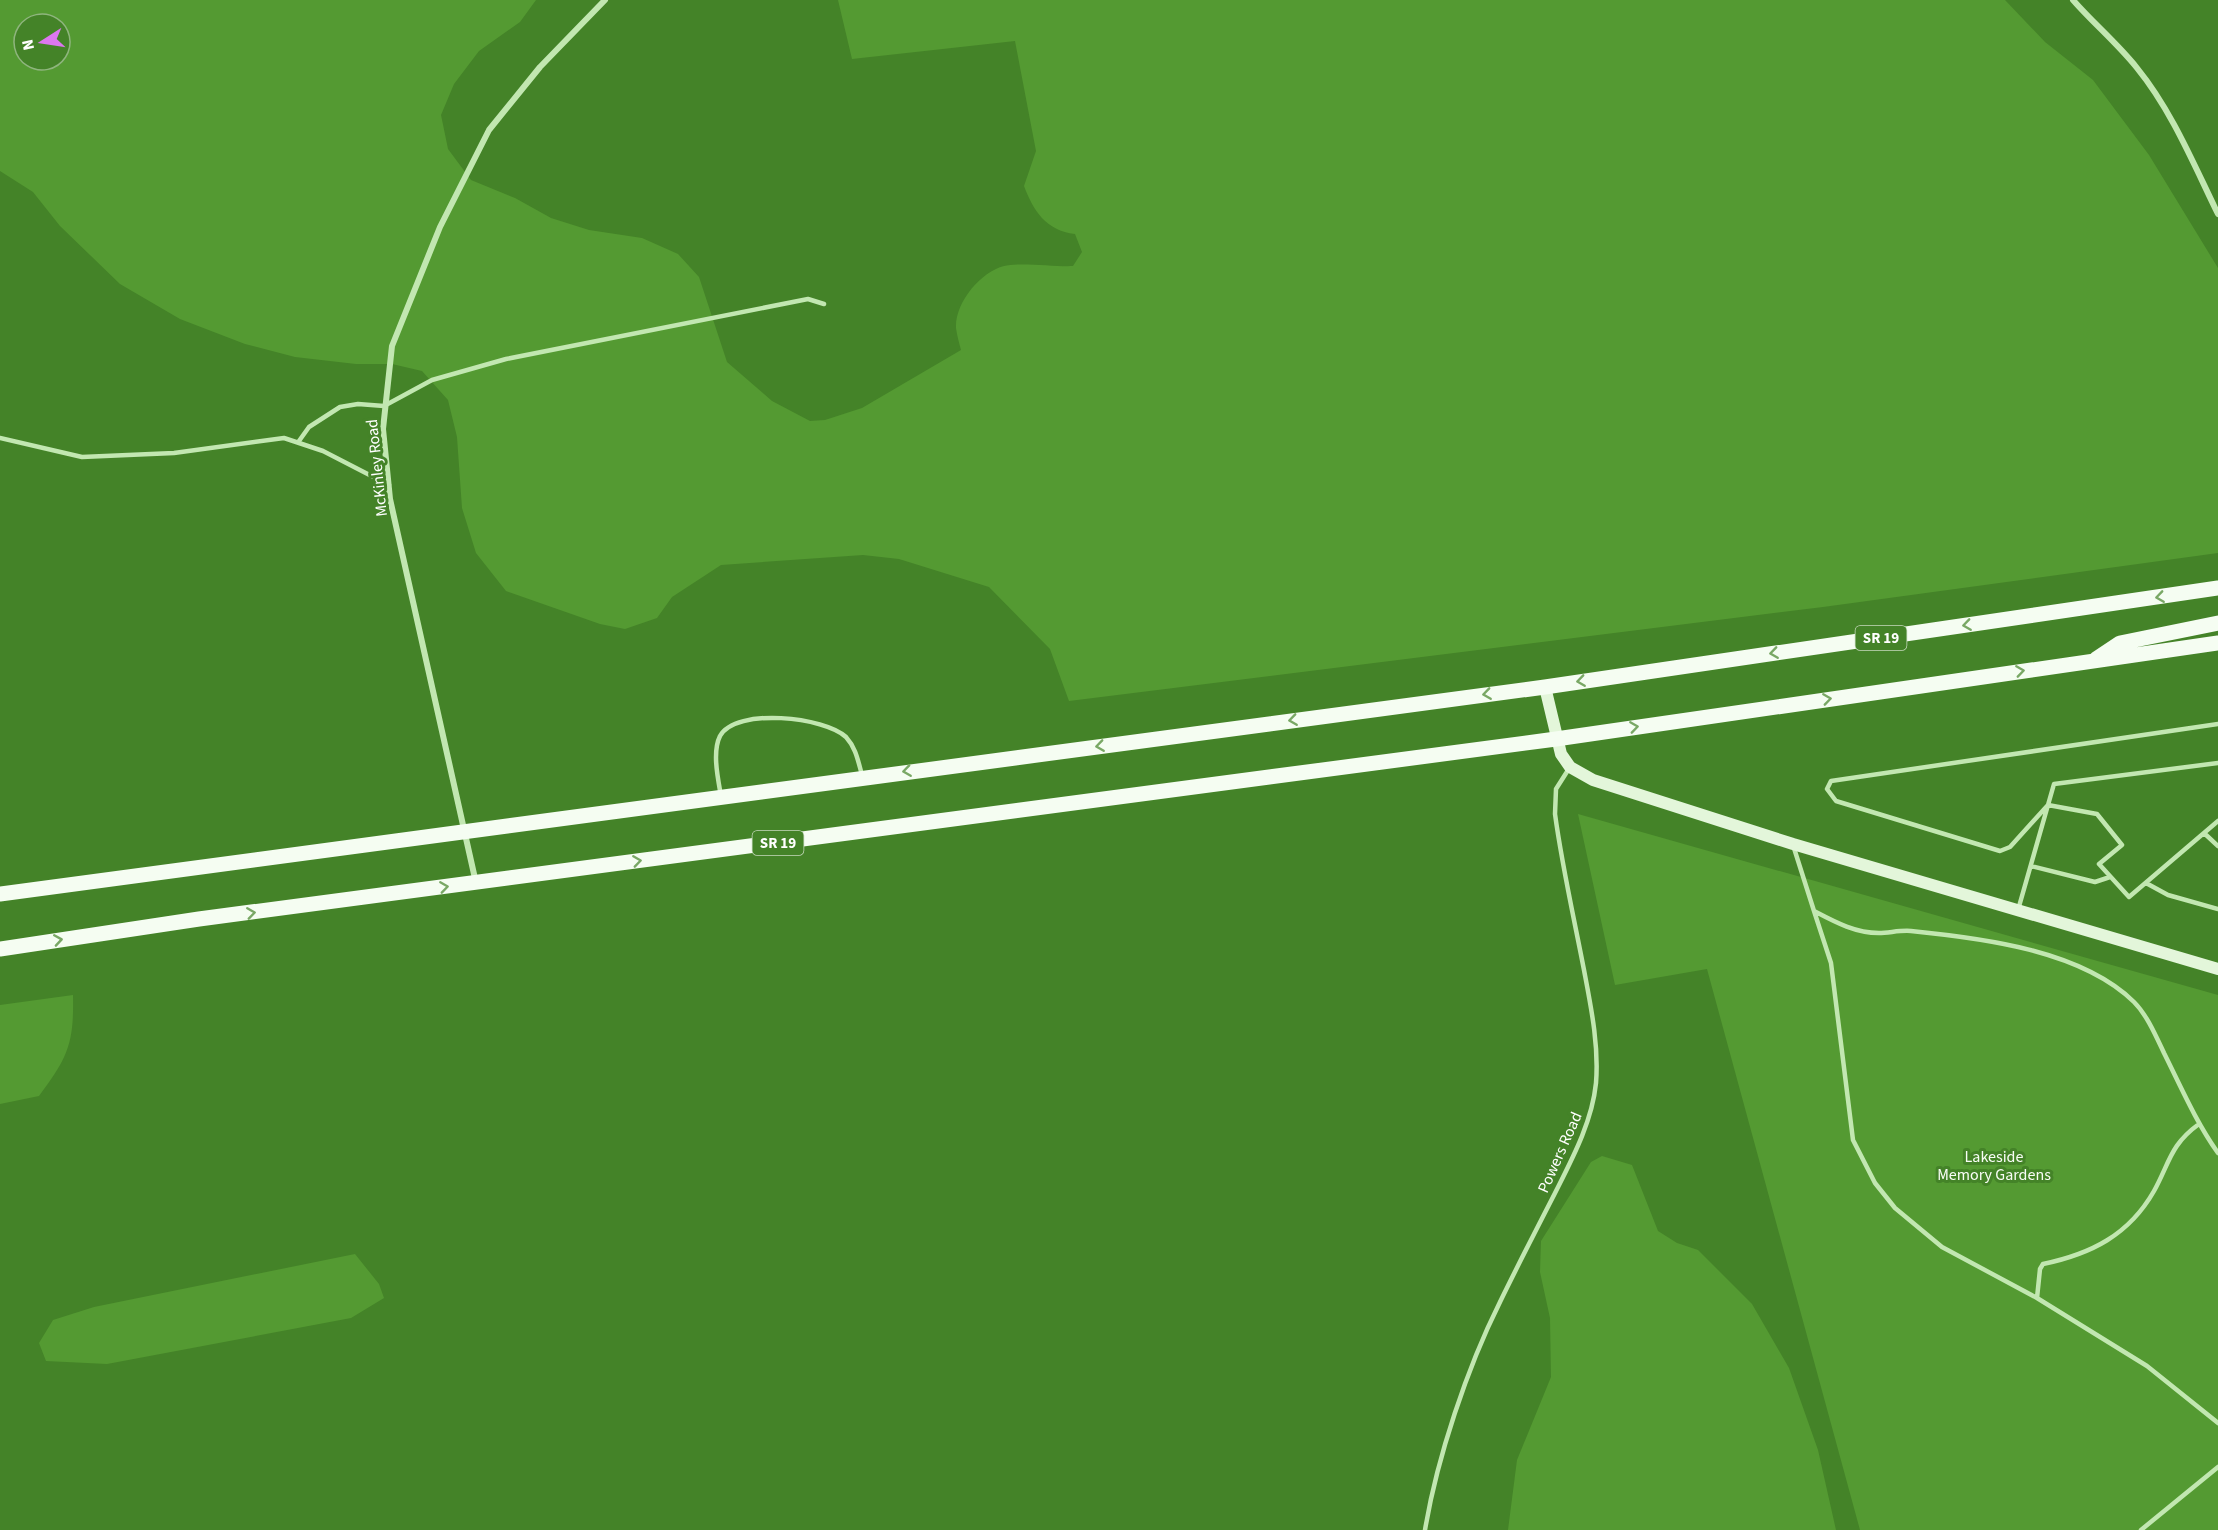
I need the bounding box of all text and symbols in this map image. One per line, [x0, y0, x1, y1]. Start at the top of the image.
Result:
north arrow [12, 12, 72, 72]
text: N [16, 37, 40, 52]
street label: McKinley Road [361, 418, 393, 518]
one-way arrow [2156, 590, 2165, 602]
one-way arrow [1963, 619, 1972, 631]
road number: SR 19 [1856, 626, 1906, 650]
one-way arrow [1770, 647, 1779, 659]
one-way arrow [2016, 666, 2025, 678]
one-way arrow [1577, 675, 1586, 687]
one-way arrow [1482, 688, 1491, 700]
one-way arrow [1823, 694, 1832, 706]
one-way arrow [1289, 713, 1298, 726]
one-way arrow [1630, 722, 1639, 734]
one-way arrow [1095, 739, 1105, 751]
one-way arrow [902, 765, 911, 777]
road number: SR 19 [752, 831, 804, 855]
one-way arrow [633, 856, 642, 868]
one-way arrow [440, 881, 449, 894]
one-way arrow [246, 907, 255, 919]
one-way arrow [53, 934, 62, 946]
street label: Powers Road [1532, 1108, 1588, 1196]
park label: Lakeside Memory Gardens [1937, 1146, 2051, 1186]

